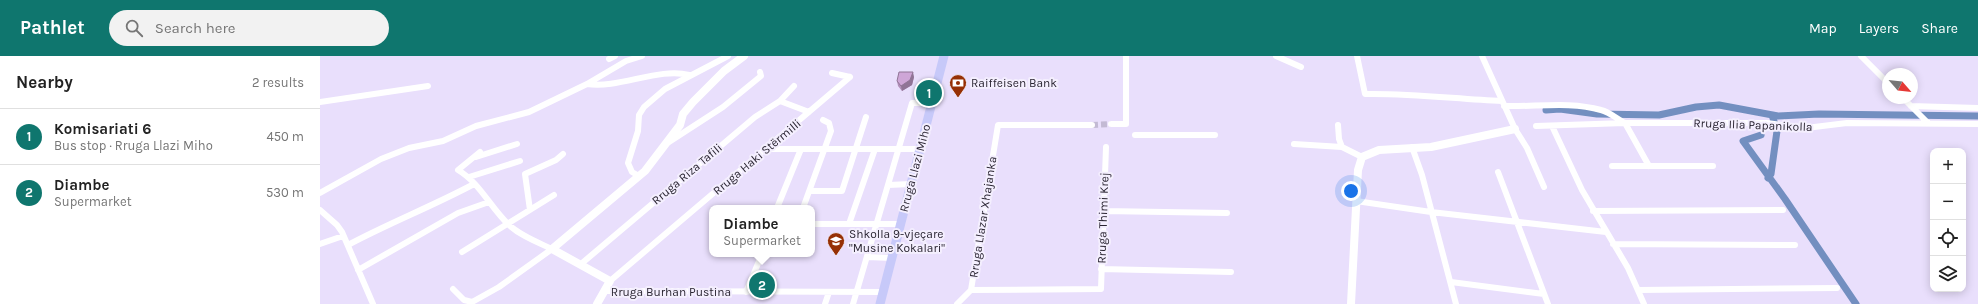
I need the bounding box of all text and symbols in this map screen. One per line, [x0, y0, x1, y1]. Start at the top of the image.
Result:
search box [109, 10, 389, 46]
text: Pathlet [20, 17, 85, 39]
icon: search [123, 17, 145, 39]
text: Search here [155, 19, 236, 37]
text: Map [1809, 20, 1837, 37]
text: Layers [1859, 20, 1899, 37]
text: Share [1921, 20, 1958, 37]
north arrow [1882, 68, 1918, 104]
text: Nearby [16, 72, 73, 92]
bank icon: Raiffeisen Bank [948, 73, 968, 98]
text: 2 results [252, 75, 304, 90]
place label: Raiffeisen Bank [971, 76, 1057, 90]
pin: 1 [916, 78, 942, 108]
street label: Rruga Haki Stërmilli [710, 116, 804, 198]
street label: Rruga Ilia Papanikolla [1693, 116, 1813, 134]
text: Komisariati 6 [54, 120, 151, 138]
street label: Rruga Llazi Miho [897, 123, 933, 213]
text: 1 [27, 129, 31, 144]
text: 450 m [266, 129, 304, 144]
text: Bus stop · Rruga Llazi Miho [54, 138, 213, 153]
street label: Rruga Riza Tafili [649, 141, 725, 207]
map controls [1930, 148, 1966, 292]
button: + [1930, 148, 1966, 184]
street label: Rruga Llazar Xhajanka [966, 155, 1000, 279]
street label: Rruga Thimi Krej [1094, 172, 1112, 264]
text: Diambe [54, 176, 109, 194]
your location [1341, 181, 1361, 201]
button: − [1930, 184, 1966, 220]
text: 2 [25, 185, 33, 200]
text: 530 m [266, 185, 304, 200]
text: Supermarket [54, 194, 132, 209]
popup [709, 205, 815, 257]
text: Diambe [723, 215, 779, 233]
button: locate [1930, 220, 1966, 256]
place label: Shkolla 9-vjeçare "Musine Kokalari" [849, 227, 945, 255]
school or university icon: Shkolla 9-vjeçare "Musine Kokalari" [826, 231, 846, 256]
text: Supermarket [723, 233, 801, 248]
button: layers [1930, 256, 1966, 292]
pin: 2 [749, 270, 775, 300]
street label: Rruga Burhan Pustina [611, 285, 731, 299]

